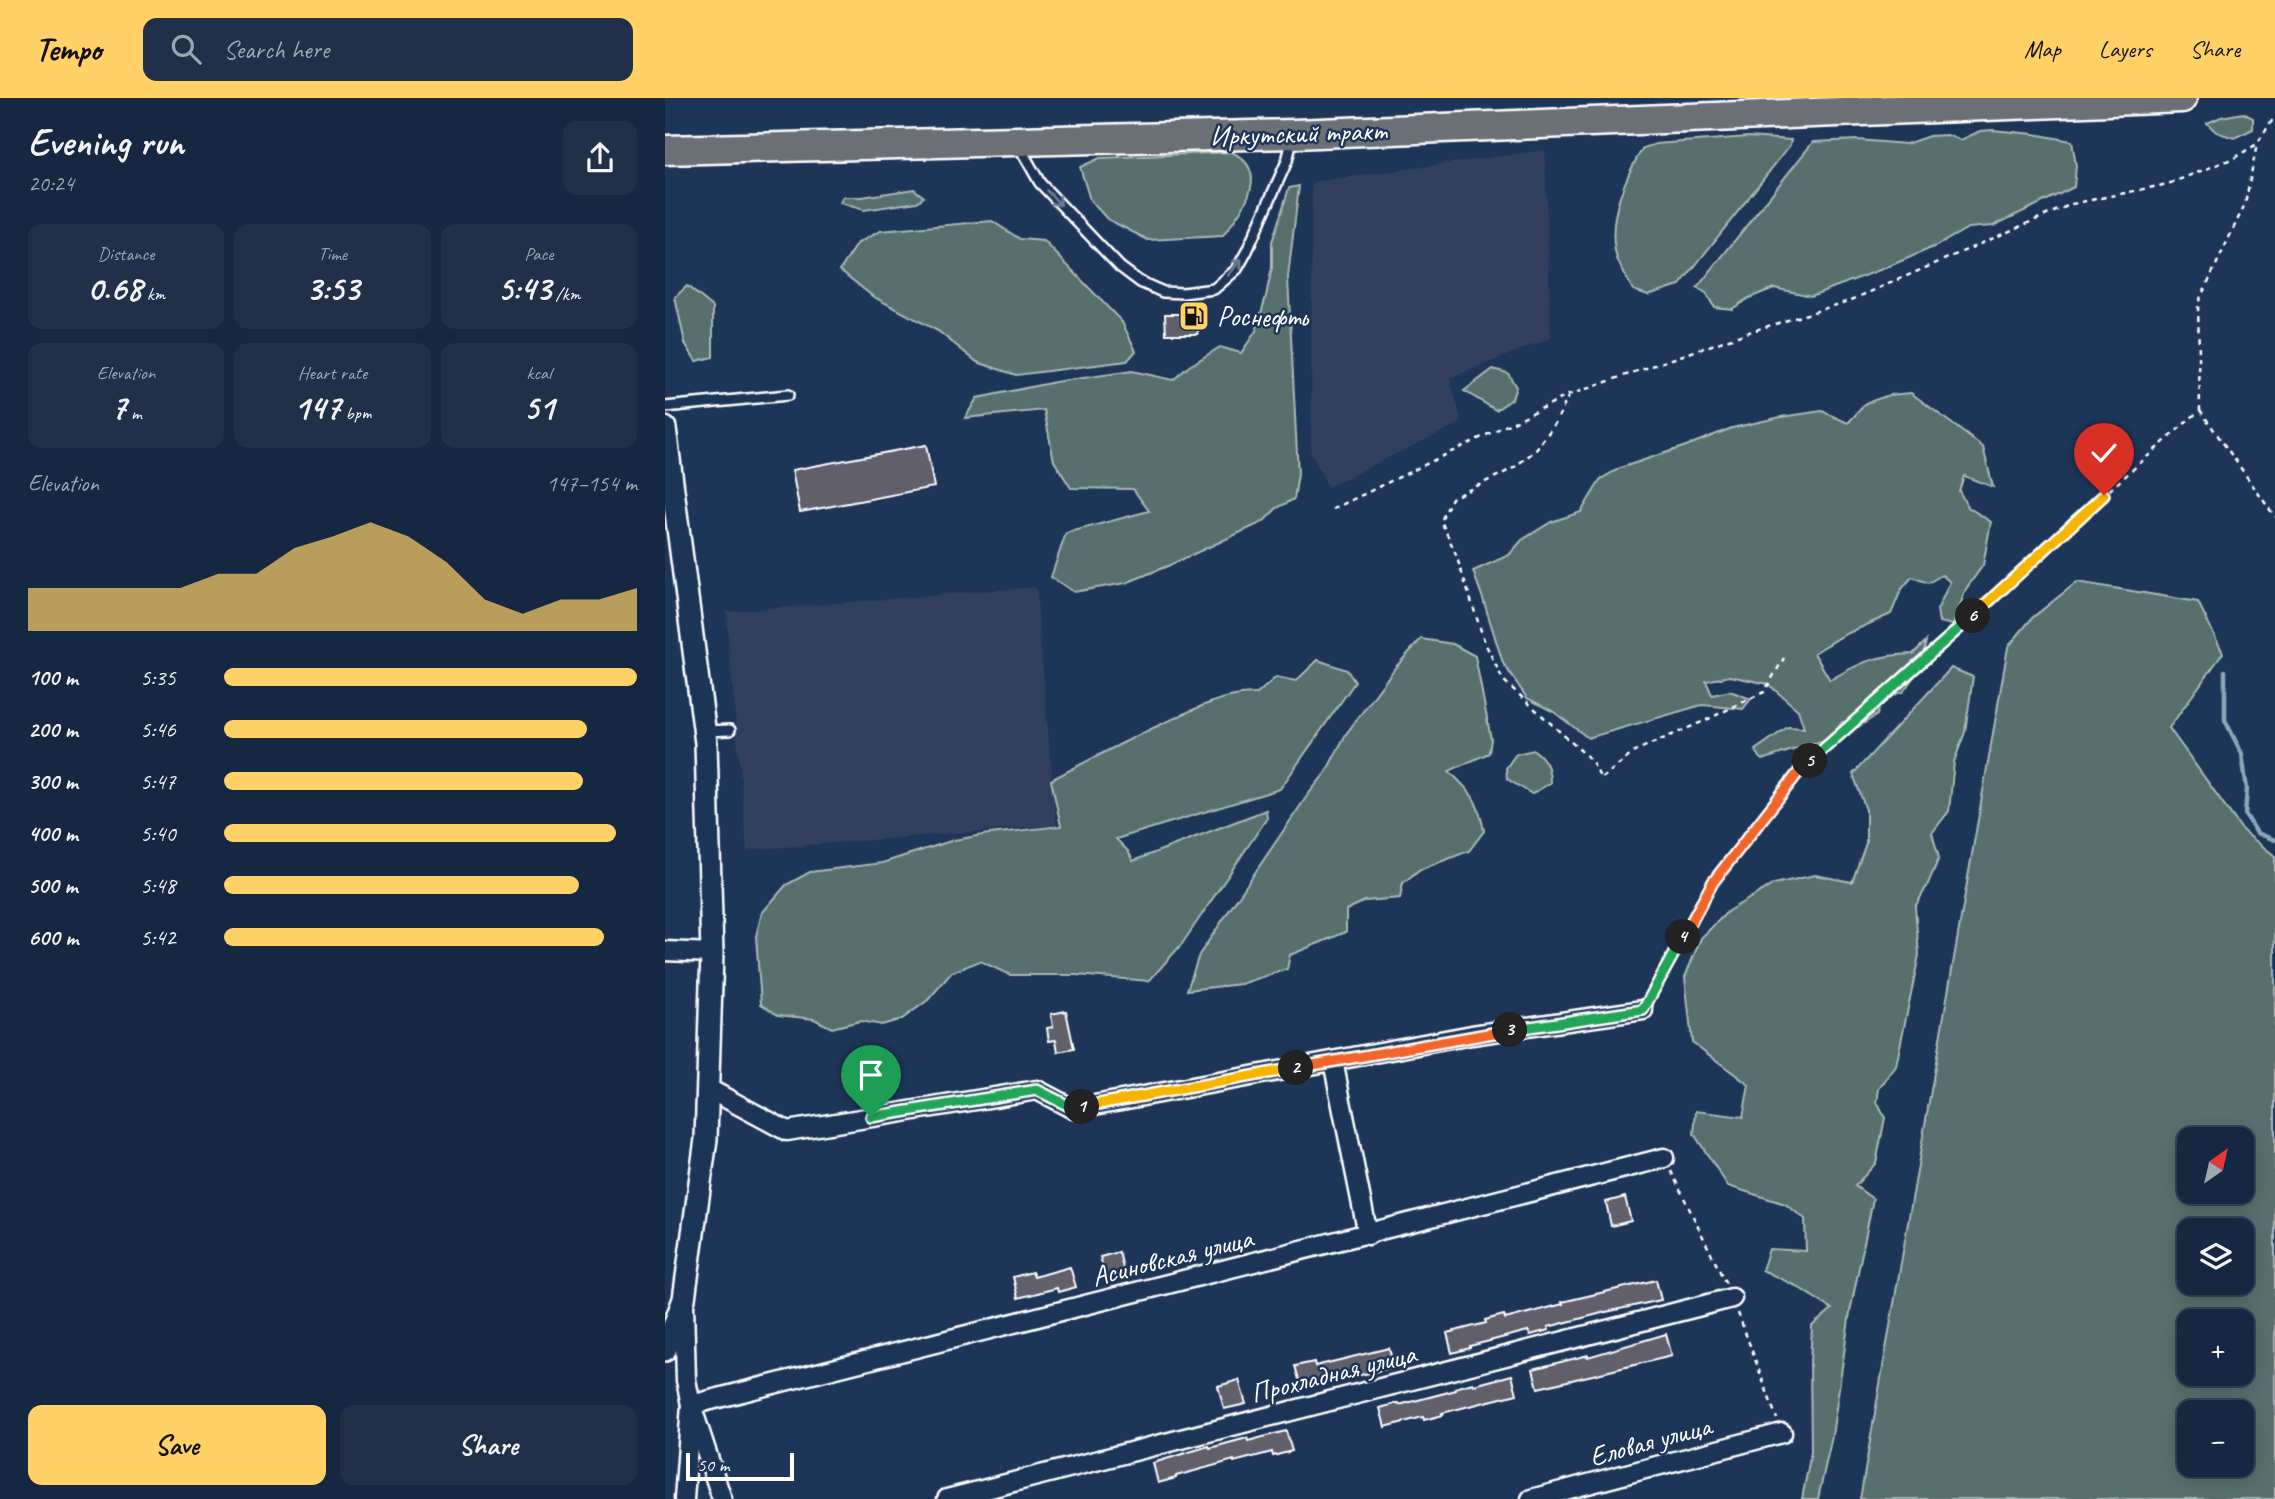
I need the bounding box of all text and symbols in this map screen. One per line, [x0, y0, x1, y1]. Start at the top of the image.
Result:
search box [143, 18, 633, 81]
text: Tempo [35, 28, 101, 70]
icon: search [167, 30, 205, 68]
text: Search here [223, 33, 329, 66]
text: Map [2024, 34, 2061, 64]
text: Layers [2099, 34, 2152, 64]
text: Share [2190, 34, 2240, 64]
street label: Иркутский тракт [1209, 112, 1388, 154]
text: Evening run [28, 119, 184, 166]
button: share [563, 121, 637, 195]
text: 20:24 [28, 169, 74, 198]
one-way arrow [1046, 189, 1063, 206]
text: Distance [98, 242, 155, 266]
text: Time [318, 242, 347, 266]
text: Pace [524, 242, 553, 266]
one-way arrow [1228, 259, 1243, 277]
text: 0.68 [87, 266, 142, 311]
text: 3:53 [306, 266, 359, 311]
text: 5:43 [497, 266, 551, 311]
text: km [142, 282, 165, 306]
text: /km [551, 282, 580, 306]
fuel station icon: Роснефть [1177, 299, 1211, 333]
place label: Роснефть [1217, 299, 1310, 334]
text: Elevation [97, 361, 155, 385]
text: Heart rate [298, 361, 367, 385]
text: kcal [526, 361, 551, 385]
text: 7 [111, 385, 126, 430]
text: 147 [294, 385, 341, 430]
text: 51 [523, 385, 554, 430]
text: m [126, 401, 142, 425]
text: bpm [341, 401, 371, 425]
pin [2074, 423, 2134, 495]
icon: check [2085, 434, 2123, 472]
text: Elevation [28, 469, 99, 498]
text: 147–154 m [546, 469, 637, 498]
pin: 6 [1955, 598, 1991, 634]
text: 6 [1968, 603, 1977, 627]
text: 100 m [28, 663, 78, 692]
text: 5:35 [140, 663, 176, 692]
text: 200 m [28, 715, 78, 744]
text: 5:46 [140, 715, 176, 744]
pin: 5 [1793, 744, 1827, 778]
text: 5 [1805, 748, 1814, 772]
text: 300 m [28, 767, 78, 796]
text: 5:47 [140, 767, 176, 796]
text: 400 m [28, 819, 78, 848]
text: 5:40 [140, 819, 176, 848]
text: 500 m [28, 871, 77, 900]
text: 5:48 [140, 871, 176, 900]
pin: 4 [1665, 920, 1701, 954]
text: 600 m [28, 923, 78, 952]
text: 5:42 [140, 923, 176, 952]
text: 4 [1678, 924, 1687, 948]
pin: 3 [1493, 1012, 1527, 1048]
text: 3 [1505, 1017, 1514, 1041]
pin [841, 1045, 901, 1117]
pin: 2 [1279, 1051, 1313, 1086]
text: 2 [1291, 1055, 1300, 1079]
icon: arrive [852, 1056, 890, 1094]
pin: 1 [1065, 1090, 1099, 1124]
text: 1 [1077, 1094, 1086, 1118]
north arrow [2177, 1127, 2254, 1204]
map controls [2177, 1127, 2254, 1477]
button: layers [2177, 1218, 2254, 1295]
street label: Асиновская улица [1088, 1220, 1258, 1294]
button: + [2177, 1309, 2254, 1386]
street label: Прохладная улица [1247, 1335, 1421, 1410]
button: − [2177, 1400, 2254, 1477]
button: Save [28, 1405, 326, 1485]
button: Share [340, 1405, 637, 1485]
street label: Еловая улица [1585, 1407, 1717, 1474]
scale bar [686, 1450, 795, 1482]
text: 50 m [697, 1453, 729, 1477]

